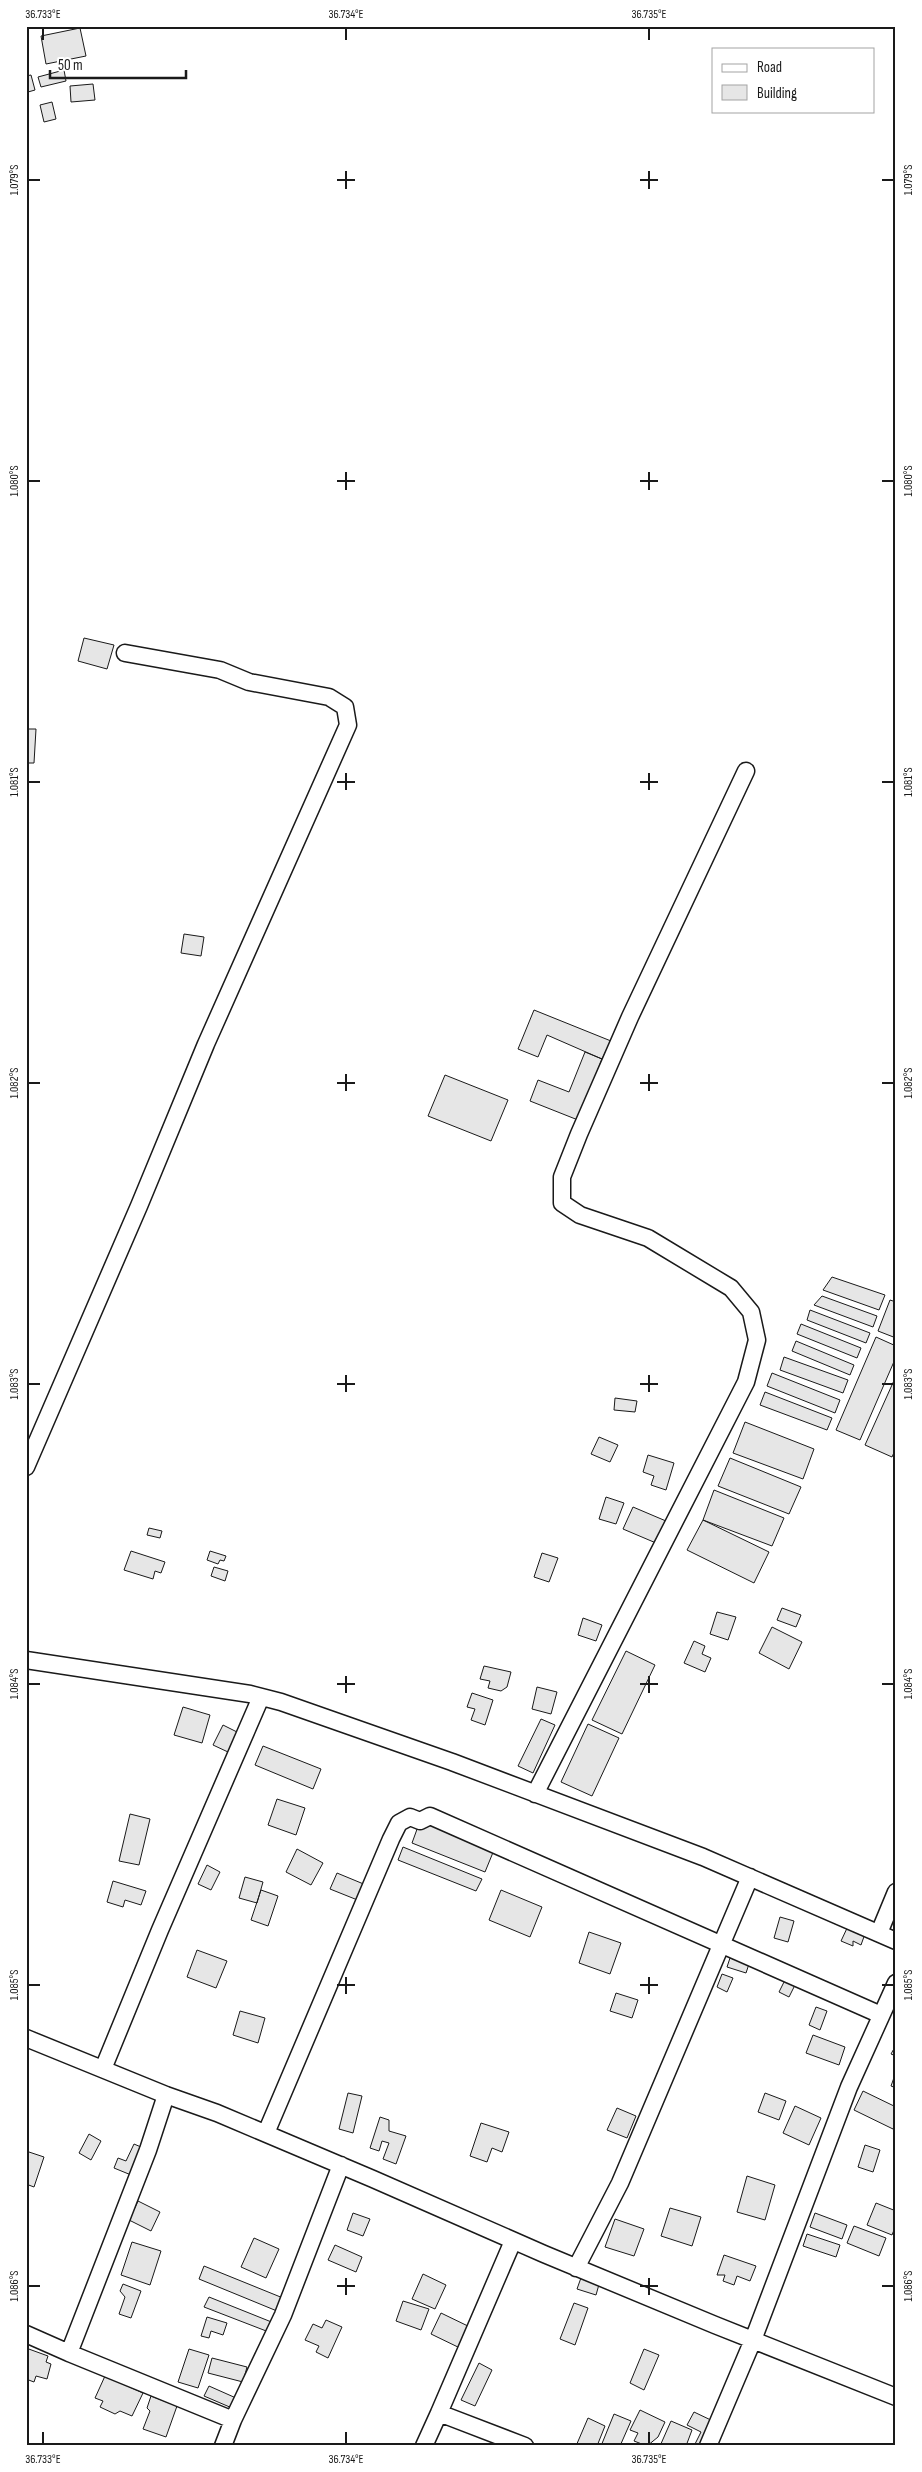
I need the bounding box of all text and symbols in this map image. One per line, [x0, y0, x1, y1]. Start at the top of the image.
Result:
text: 36.733°E [25, 7, 61, 22]
text: 36.734°E [329, 7, 363, 22]
text: 36.735°E [631, 7, 667, 22]
scale bar [50, 48, 186, 80]
legend [712, 48, 874, 112]
text: 50 m [58, 56, 83, 75]
text: Road [757, 58, 782, 77]
text: Building [757, 84, 797, 103]
text: 1.079°S [7, 165, 22, 195]
text: 1.079°S [901, 165, 916, 195]
text: 1.080°S [7, 465, 22, 497]
text: 1.080°S [901, 465, 916, 497]
text: 1.081°S [7, 767, 22, 797]
text: 1.081°S [901, 767, 916, 797]
text: 1.082°S [7, 1068, 22, 1098]
text: 1.082°S [901, 1068, 916, 1098]
text: 1.083°S [7, 1369, 22, 1399]
text: 1.083°S [901, 1369, 916, 1399]
text: 1.084°S [7, 1669, 22, 1699]
text: 1.084°S [901, 1669, 916, 1699]
text: 1.085°S [7, 1970, 22, 2000]
text: 1.085°S [901, 1970, 916, 2000]
text: 1.086°S [7, 2270, 22, 2302]
text: 1.086°S [901, 2270, 916, 2302]
text: 36.733°E [25, 2452, 61, 2467]
text: 36.734°E [329, 2452, 363, 2467]
text: 36.735°E [631, 2452, 667, 2467]

